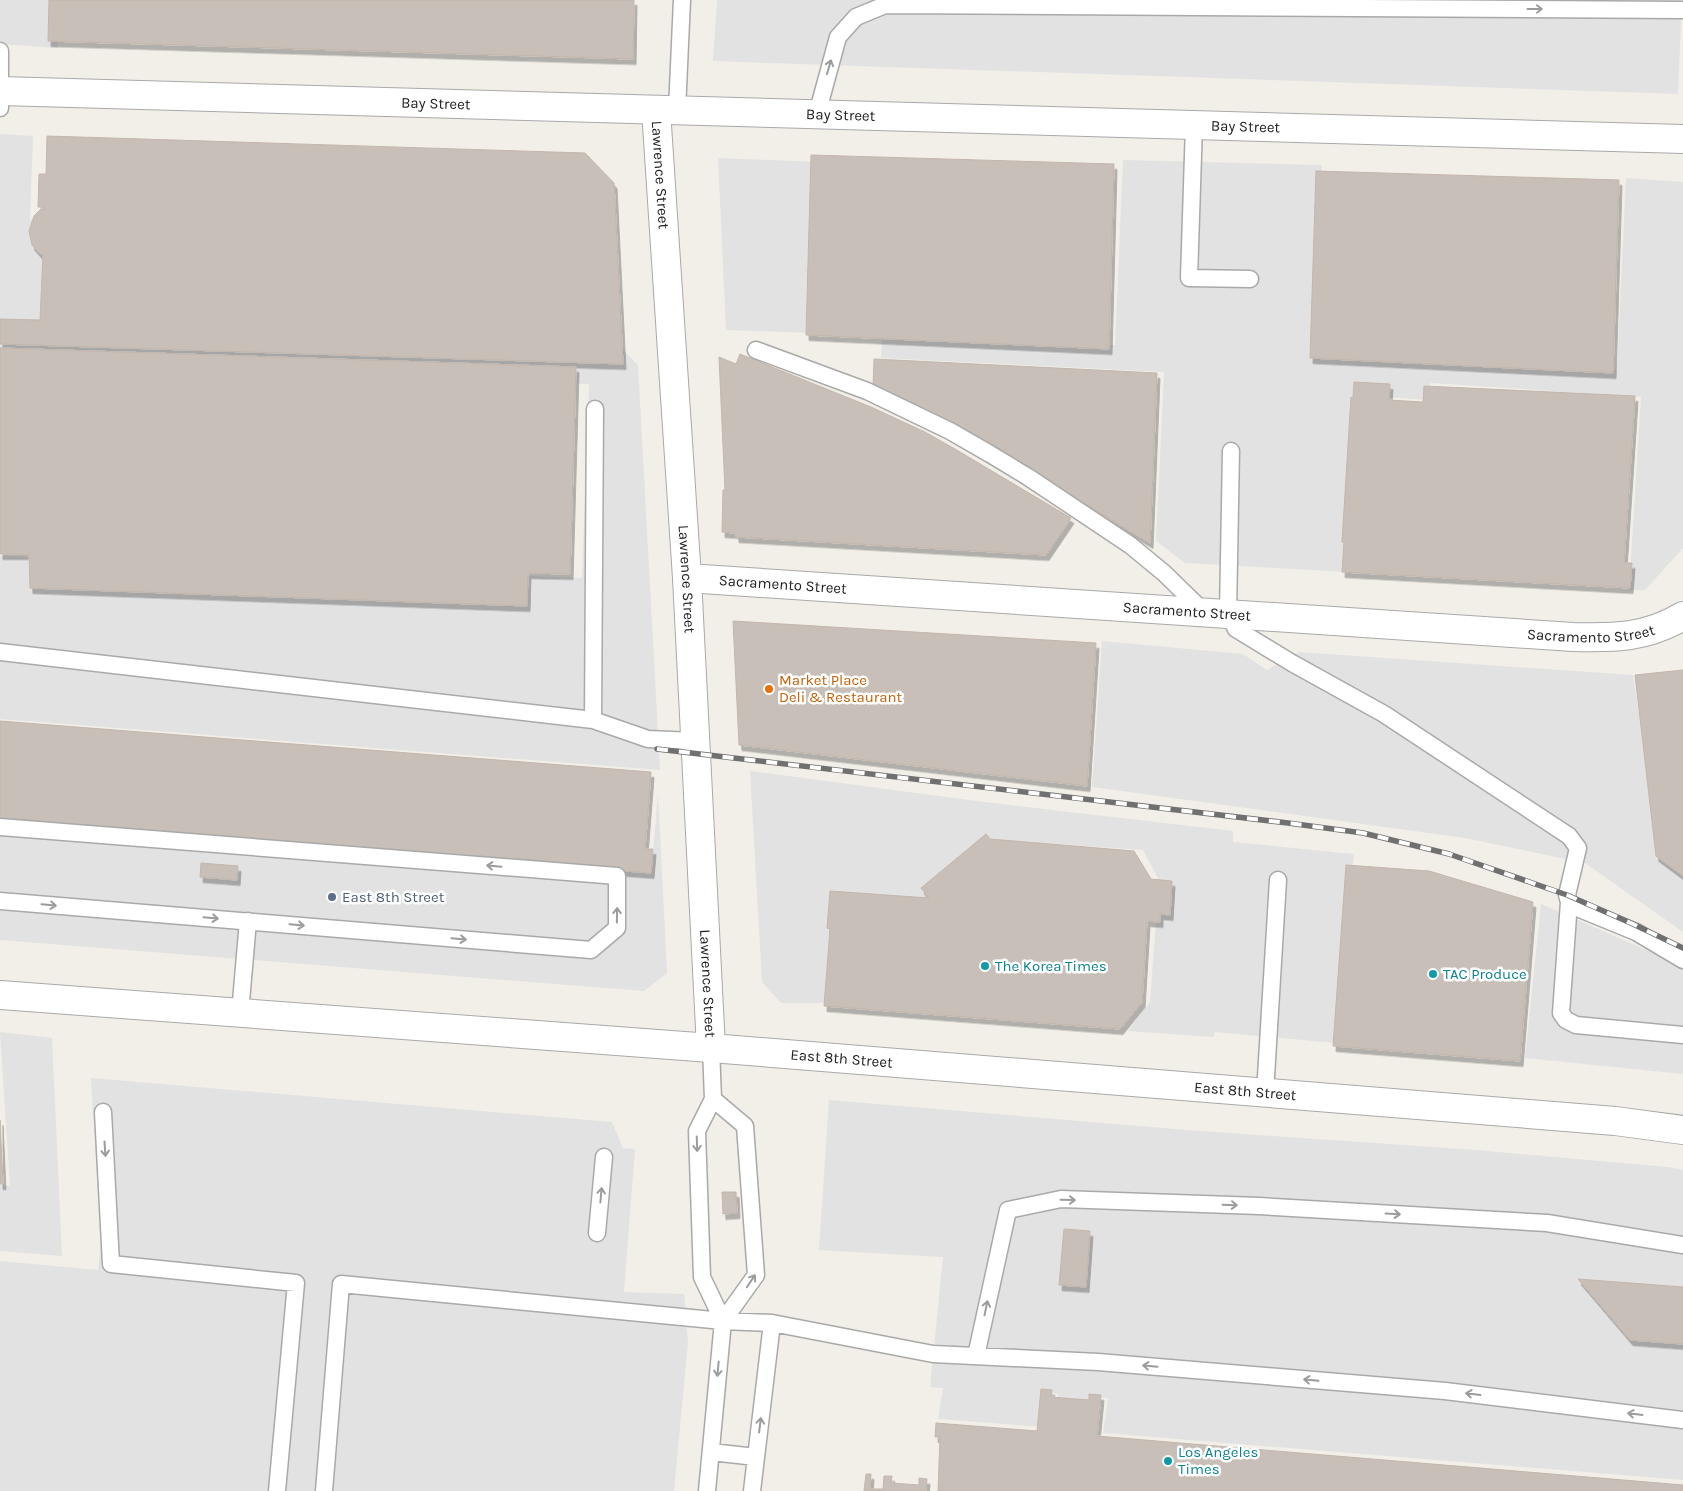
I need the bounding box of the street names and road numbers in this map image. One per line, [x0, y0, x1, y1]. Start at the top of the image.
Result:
street label: Bay Street [401, 93, 471, 113]
street label: Bay Street [806, 105, 876, 125]
street label: Bay Street [1211, 117, 1281, 137]
street label: Lawrence Street [648, 120, 673, 230]
street label: Lawrence Street [674, 524, 699, 634]
street label: Sacramento Street [718, 571, 848, 598]
street label: Sacramento Street [1122, 598, 1252, 625]
street label: Sacramento Street [1526, 621, 1657, 646]
street label: Lawrence Street [696, 929, 719, 1038]
street label: East 8th Street [790, 1045, 894, 1072]
street label: East 8th Street [1193, 1078, 1297, 1104]

